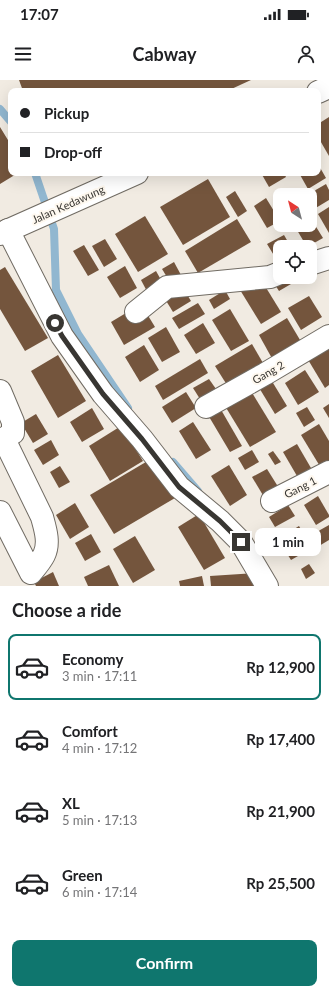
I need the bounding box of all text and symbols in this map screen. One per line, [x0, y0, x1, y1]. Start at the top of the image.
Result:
text: 17:07 [20, 5, 59, 23]
icon: menu [12, 43, 34, 65]
text: Cabway [133, 43, 196, 65]
icon: person [295, 43, 317, 65]
text: Pickup [44, 104, 89, 122]
text: Drop-off [44, 143, 102, 161]
street label: Jalan Kedawung [30, 182, 106, 226]
north arrow [273, 188, 317, 232]
map controls [273, 188, 317, 284]
button: locate [273, 240, 317, 284]
route start [46, 314, 64, 332]
street label: Gang 2 [250, 358, 286, 386]
street label: Gang 1 [282, 473, 318, 501]
callout: 1 min [255, 528, 321, 556]
route end [232, 533, 250, 551]
text: 1 min [272, 534, 304, 550]
text: Choose a ride [12, 599, 121, 621]
icon: car [14, 649, 50, 685]
text: Economy [62, 650, 123, 668]
text: Rp 12,900 [246, 658, 315, 676]
text: 3 min · 17:11 [62, 668, 137, 684]
icon: car [14, 721, 50, 757]
text: Comfort [62, 722, 118, 740]
text: Rp 17,400 [246, 730, 315, 748]
text: 4 min · 17:12 [62, 740, 137, 756]
icon: car [14, 793, 50, 829]
text: XL [62, 794, 80, 812]
text: Rp 21,900 [246, 802, 315, 820]
text: 5 min · 17:13 [62, 812, 137, 828]
icon: car [14, 865, 50, 901]
text: Green [62, 866, 103, 884]
text: Rp 25,500 [246, 874, 315, 892]
text: 6 min · 17:14 [62, 884, 137, 900]
button: Confirm [12, 940, 317, 986]

